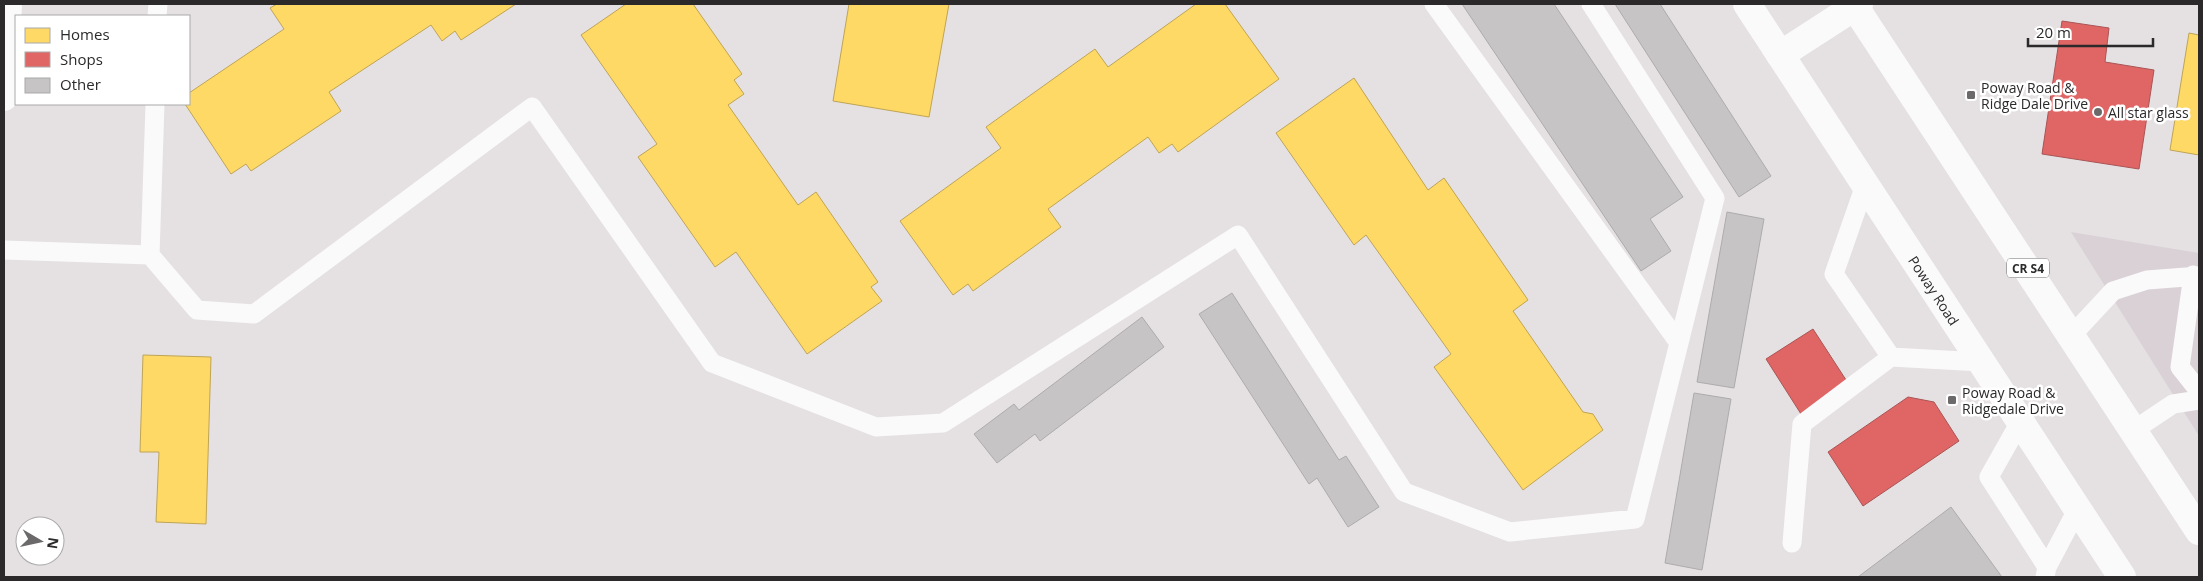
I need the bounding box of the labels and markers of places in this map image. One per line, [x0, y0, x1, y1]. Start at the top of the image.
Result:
place label: Poway Road & Ridge Dale Drive [1981, 78, 2088, 113]
marker: Poway Road & Ridge Dale Drive [1965, 89, 1977, 101]
place label: All star glass [2108, 103, 2189, 122]
marker: All star glass [2092, 106, 2104, 118]
place label: Poway Road & Ridgedale Drive [1962, 383, 2064, 418]
marker: Poway Road & Ridgedale Drive [1946, 394, 1958, 406]

